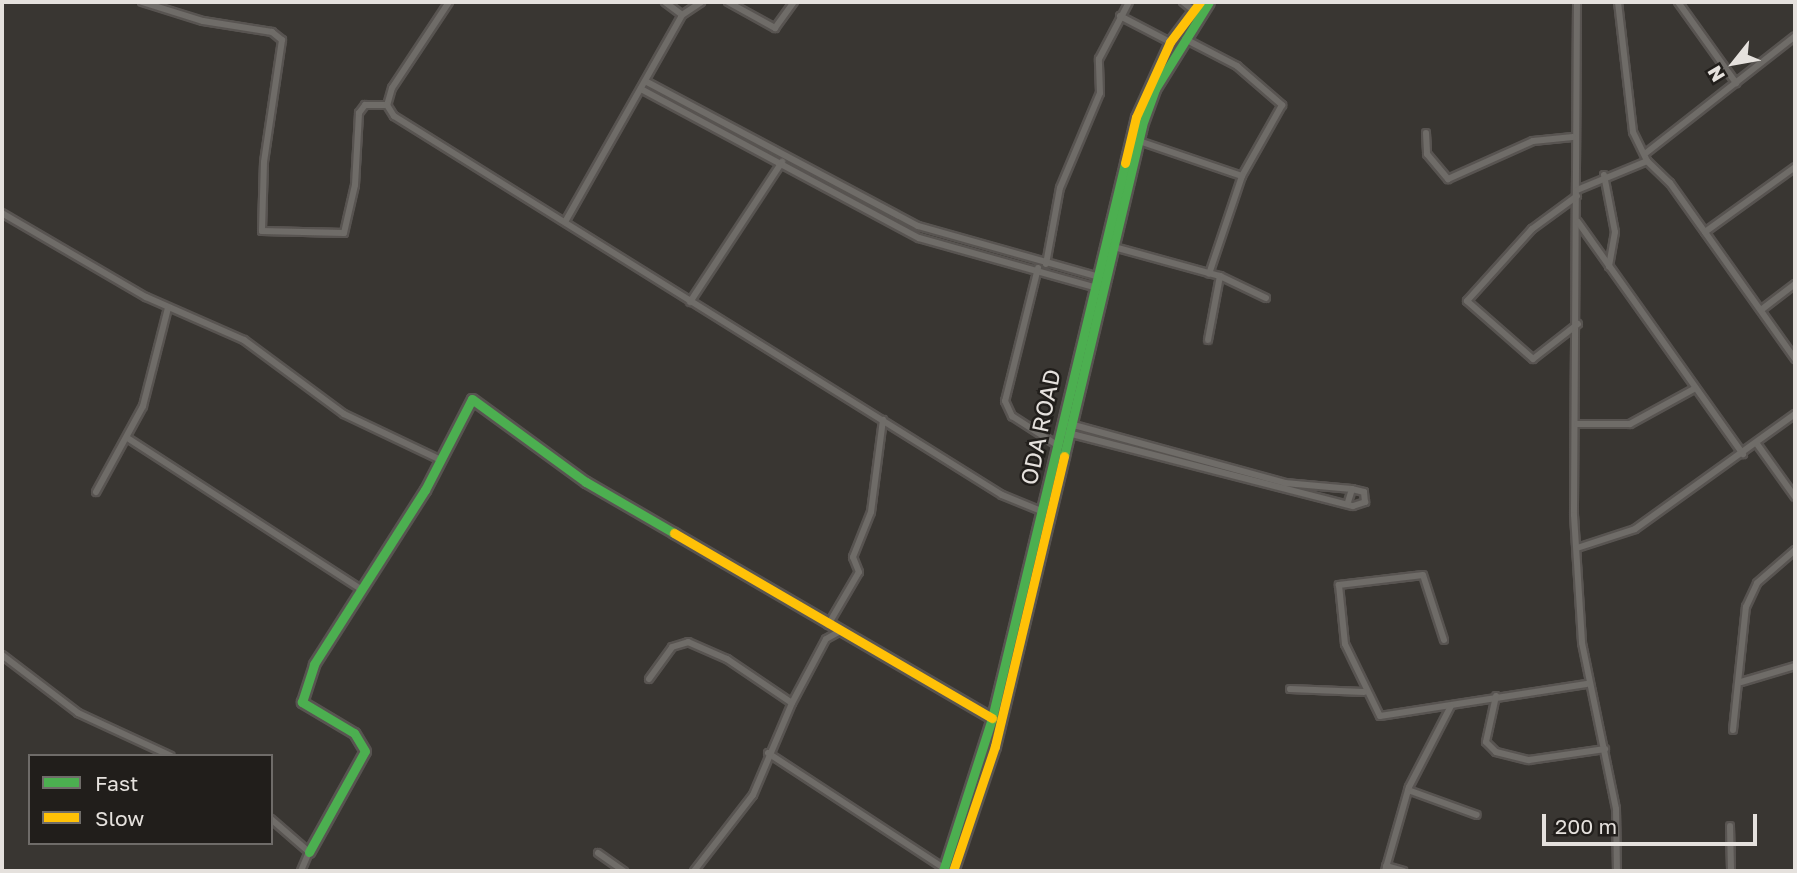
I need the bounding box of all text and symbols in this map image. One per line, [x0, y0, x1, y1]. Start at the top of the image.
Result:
north arrow [1699, 28, 1769, 98]
text: N [1702, 62, 1729, 86]
street label: ODA ROAD [1014, 367, 1066, 487]
legend [28, 754, 273, 845]
text: Fast [95, 770, 138, 796]
scale bar [1545, 800, 1760, 844]
text: Slow [95, 805, 144, 831]
text: 200 m [1555, 813, 1617, 839]

